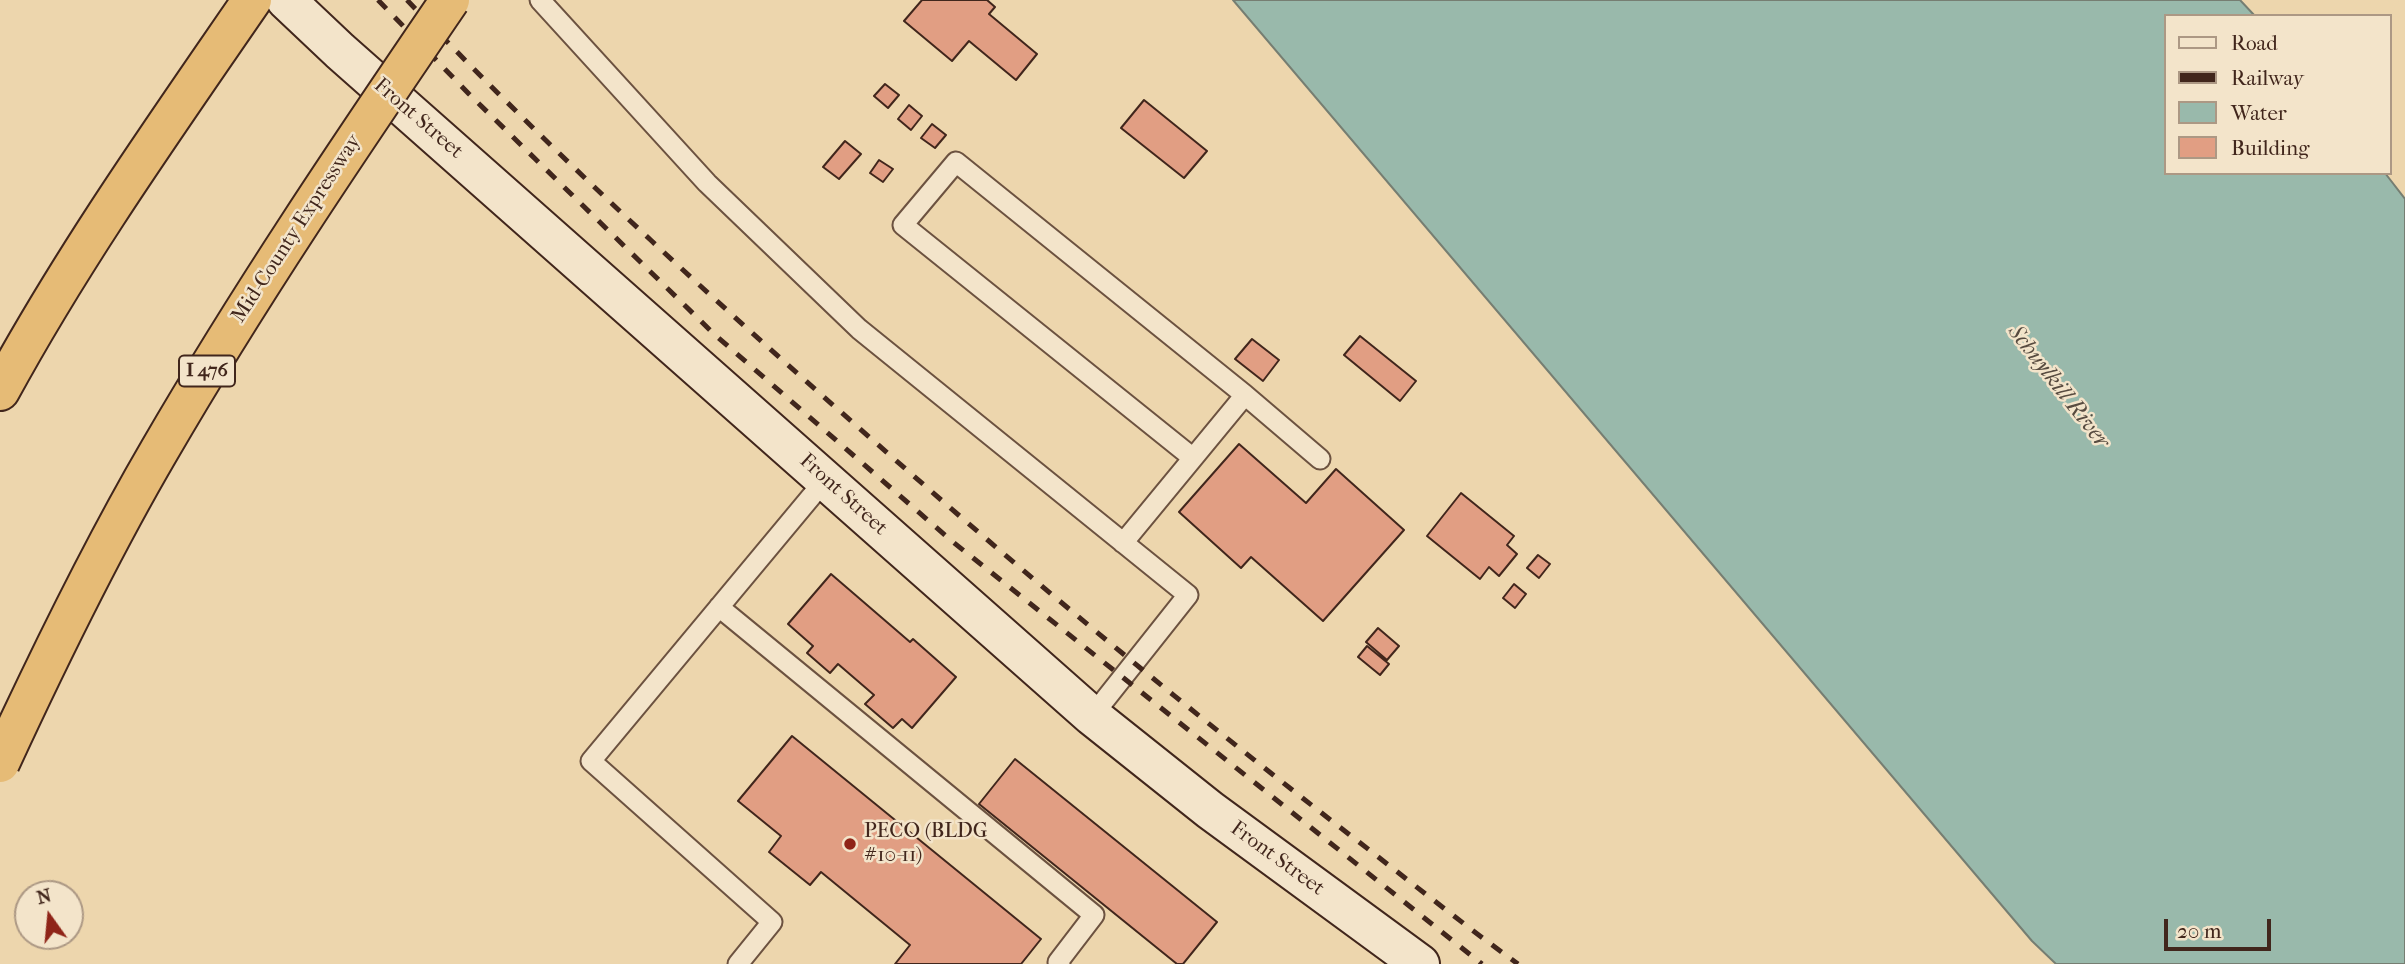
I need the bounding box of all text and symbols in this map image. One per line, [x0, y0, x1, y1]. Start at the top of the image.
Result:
legend [2164, 14, 2391, 175]
text: Road [2231, 31, 2278, 55]
text: Railway [2231, 66, 2304, 90]
street label: Front Street [368, 73, 468, 165]
text: Water [2231, 101, 2287, 125]
street label: Mid-County Expressway [227, 130, 367, 328]
text: Building [2231, 136, 2309, 160]
water label: Schuylkill River [2001, 320, 2115, 454]
road number: I 476 [179, 356, 235, 386]
street label: Front Street [794, 449, 892, 541]
street label: Front Street [1225, 816, 1329, 902]
place label: PECO (BLDG #10-11) [864, 819, 988, 869]
marker: PECO (BLDG #10-11) [842, 836, 858, 852]
north arrow [14, 880, 84, 950]
text: N [34, 884, 54, 909]
scale bar [2167, 904, 2274, 948]
text: 20 m [2177, 919, 2221, 943]

